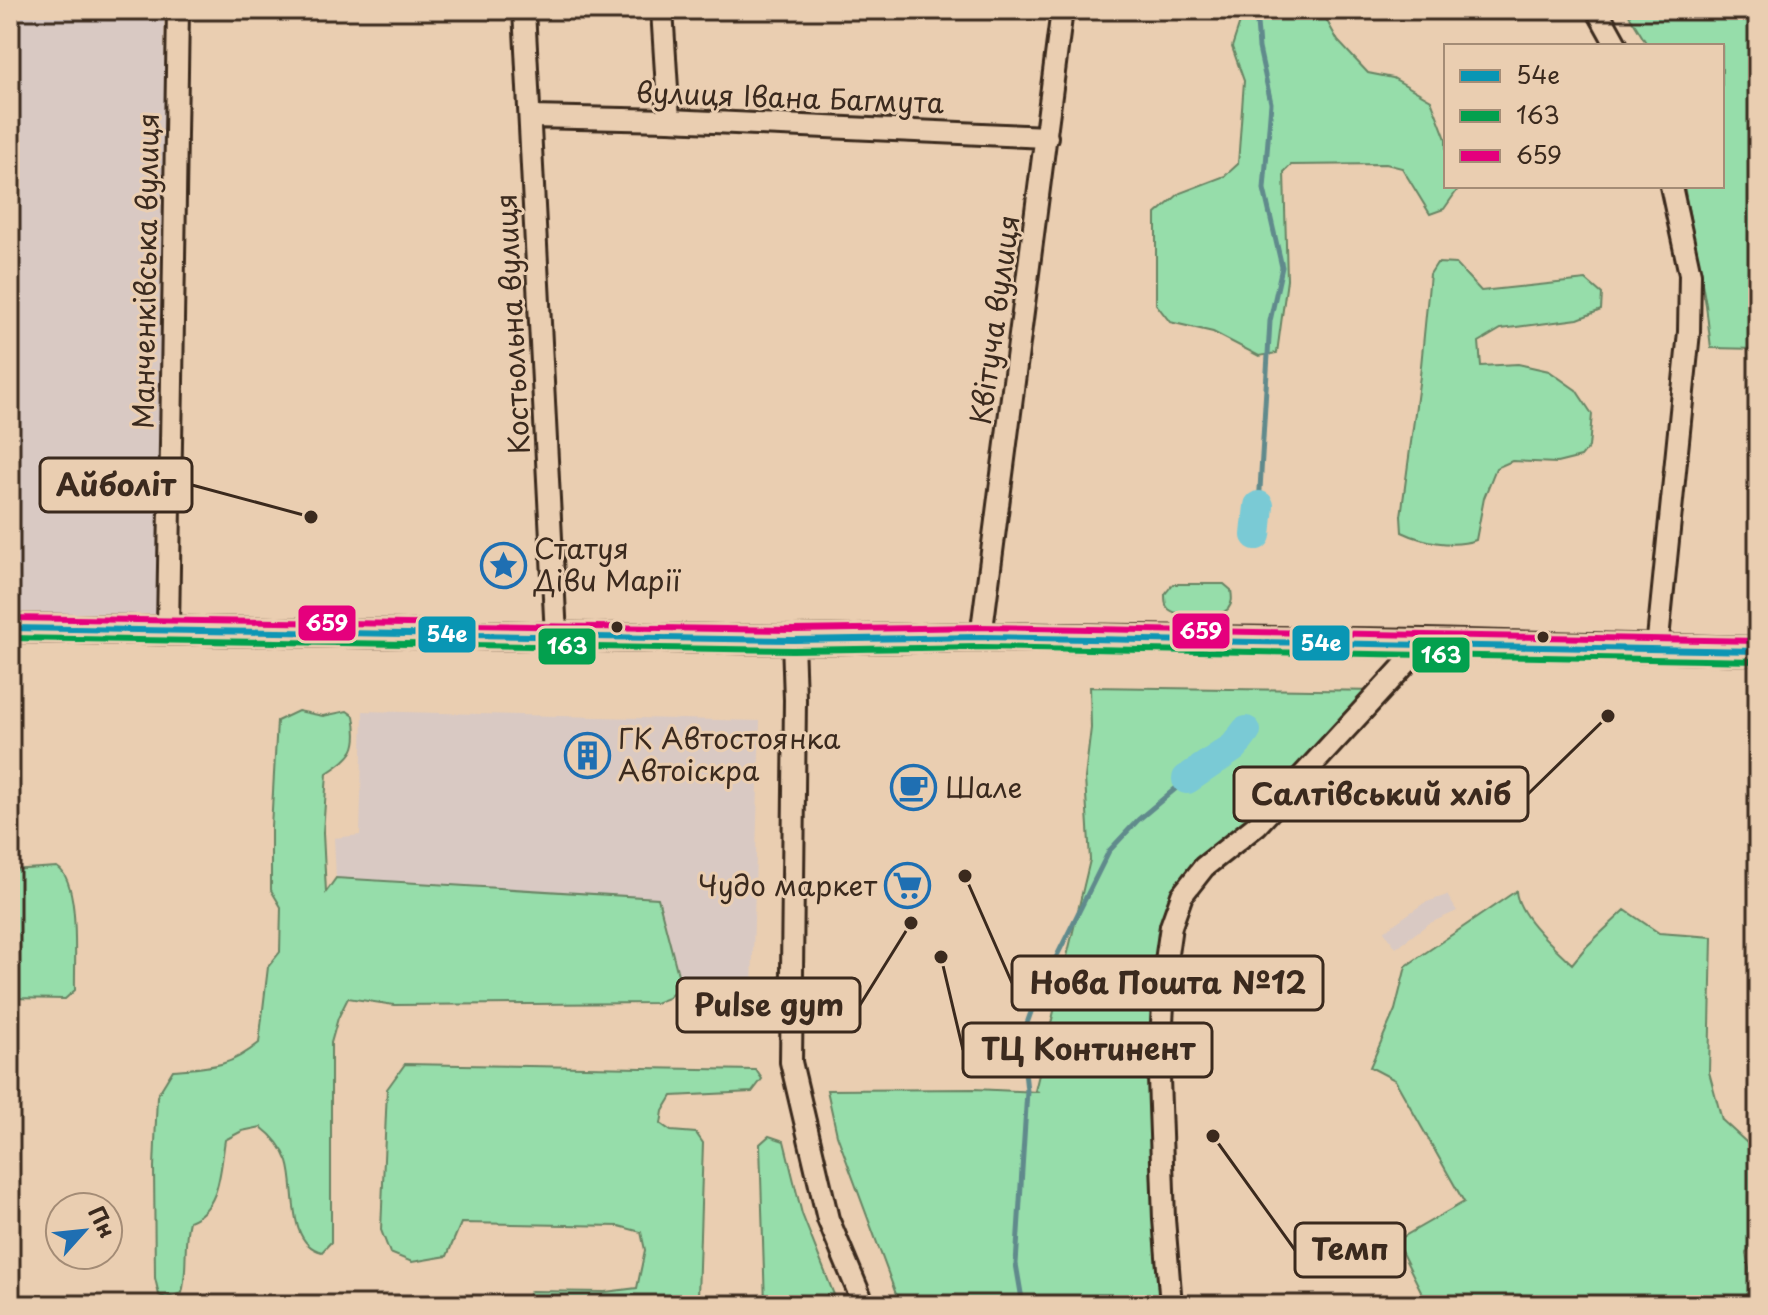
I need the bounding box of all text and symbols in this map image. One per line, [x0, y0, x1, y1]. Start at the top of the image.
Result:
legend [1444, 44, 1724, 188]
text: 54е [1516, 56, 1560, 92]
street label: вулиця Івана Багмута [635, 70, 946, 123]
text: 163 [1516, 96, 1560, 132]
street label: Манченківська вулиця [120, 113, 169, 429]
text: 659 [1516, 136, 1562, 172]
street label: Костьольна вулиця [483, 193, 540, 456]
street label: Квітуча вулиця [958, 212, 1030, 427]
callout: Айболіт [40, 458, 192, 512]
text: Айболіт [56, 461, 177, 506]
place label: Статуя Діви Марії [533, 526, 681, 601]
place icon: Статуя Діви Марії [479, 541, 527, 589]
line badge: 659 [297, 604, 357, 642]
text: 659 [306, 605, 349, 638]
line badge: 659 [1171, 612, 1231, 650]
text: 659 [1180, 613, 1223, 646]
line badge: 54е [417, 615, 477, 654]
text: 54е [427, 616, 468, 649]
unlabelled marker [609, 619, 625, 635]
line badge: 54е [1291, 624, 1351, 662]
text: 54е [1301, 625, 1342, 658]
line badge: 163 [537, 627, 597, 666]
text: 163 [547, 628, 587, 661]
unlabelled marker [1535, 629, 1551, 645]
line badge: 163 [1411, 636, 1471, 674]
text: 163 [1421, 637, 1461, 670]
place label: ГК Автостоянка Автоіскра [618, 716, 841, 791]
building icon: ГК Автостоянка Автоіскра [563, 731, 611, 779]
cafe icon: Шале [890, 764, 938, 812]
place label: Шале [945, 765, 1022, 808]
callout: Салтівський хліб [1234, 767, 1528, 821]
text: Салтівський хліб [1251, 770, 1511, 815]
supermarket icon: Чудо маркет [884, 862, 932, 910]
place label: Чудо маркет [698, 863, 877, 906]
callout: Нова Пошта №12 [1012, 956, 1323, 1010]
text: Нова Пошта №12 [1030, 959, 1306, 1004]
callout: Pulse gym [677, 978, 860, 1032]
text: Pulse gym [694, 981, 844, 1026]
callout: ТЦ Континент [963, 1023, 1212, 1077]
text: ТЦ Континент [981, 1025, 1197, 1070]
north arrow [44, 1191, 124, 1271]
text: Пн [81, 1200, 125, 1243]
callout: Темп [1295, 1223, 1405, 1277]
text: Темп [1311, 1225, 1389, 1270]

